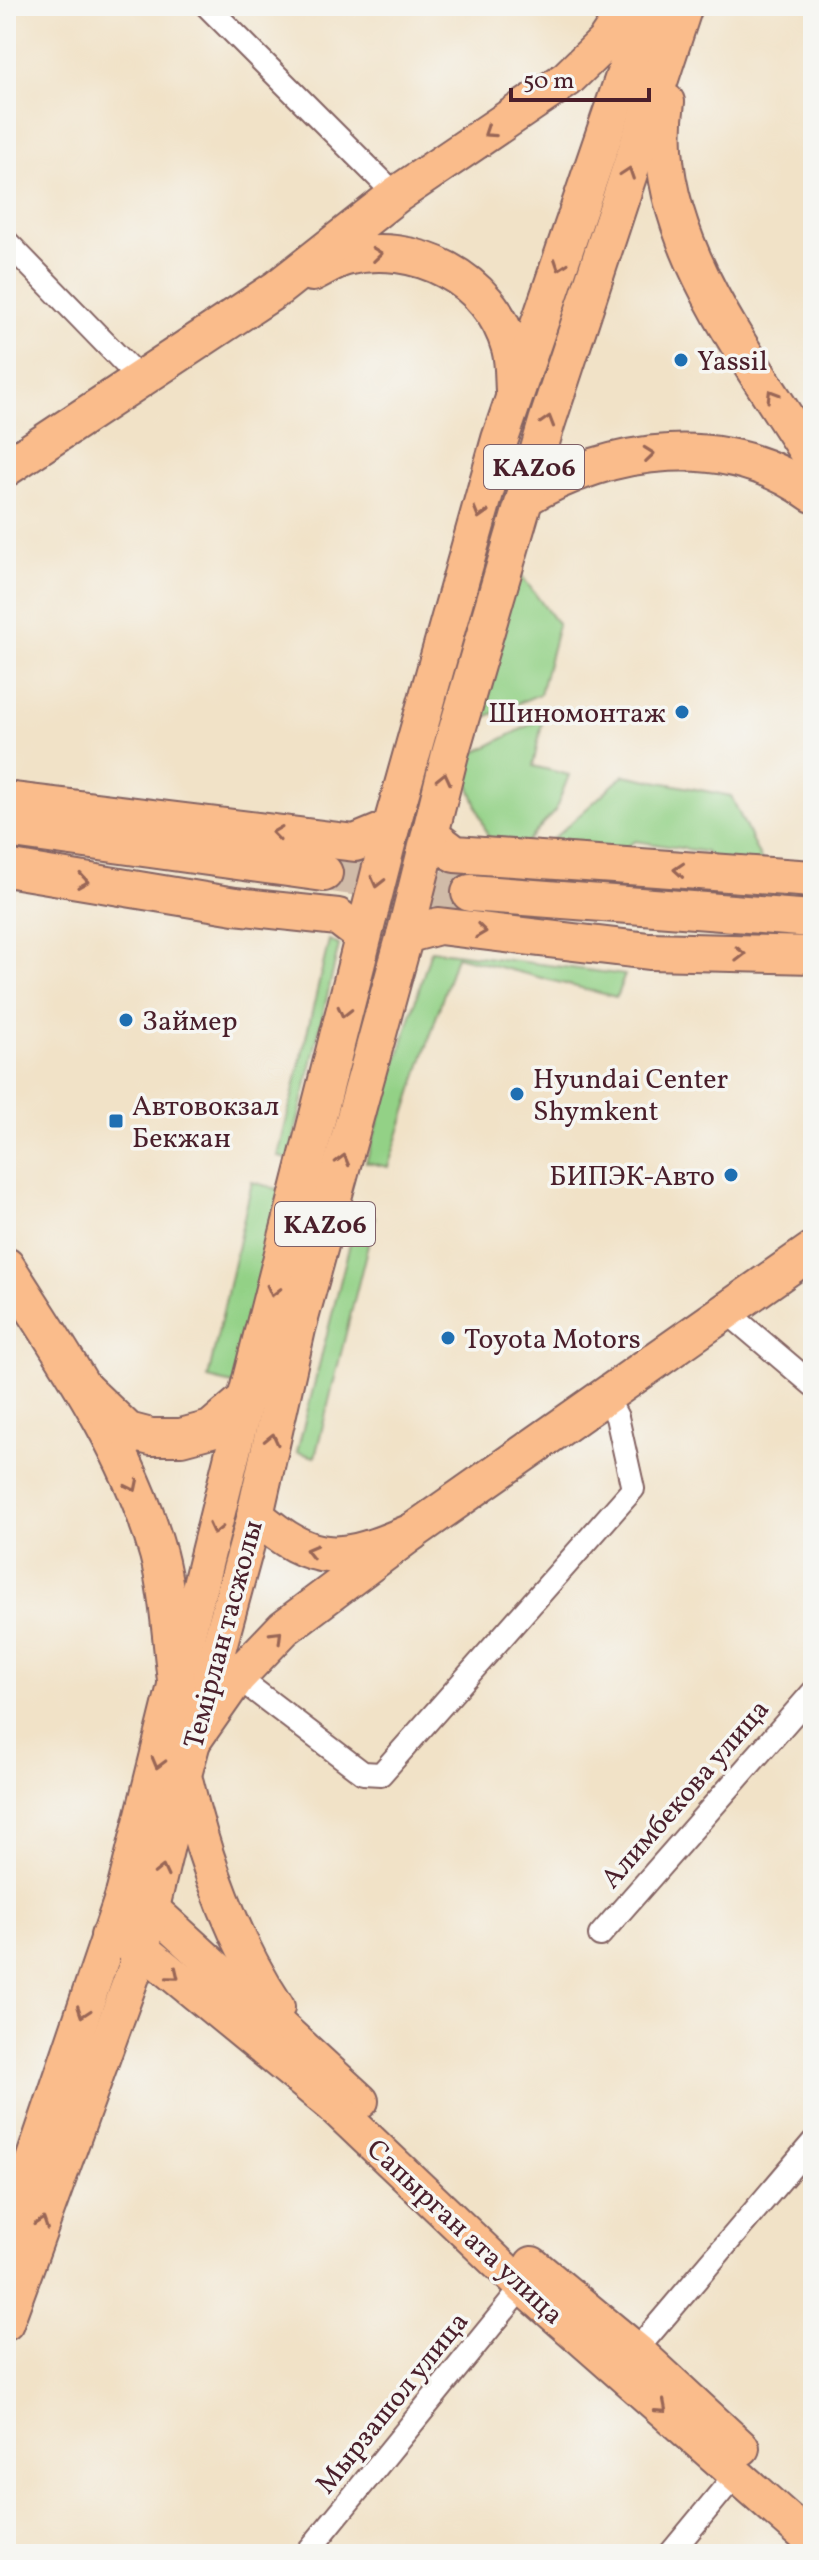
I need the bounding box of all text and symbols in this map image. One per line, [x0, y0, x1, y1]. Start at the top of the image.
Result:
scale bar [511, 52, 649, 102]
text: 50 m [523, 65, 575, 99]
one-way arrow [484, 122, 498, 137]
one-way arrow [618, 167, 634, 181]
one-way arrow [371, 246, 384, 263]
one-way arrow [554, 258, 570, 272]
place label: Yassil [697, 343, 768, 382]
marker: Yassil [672, 351, 690, 369]
one-way arrow [767, 389, 782, 404]
one-way arrow [539, 414, 555, 428]
road number: KАZ06 [484, 445, 584, 489]
one-way arrow [643, 446, 656, 463]
one-way arrow [473, 505, 489, 519]
place label: Шиномонтаж [488, 695, 666, 734]
marker: Шиномонтаж [673, 703, 691, 721]
one-way arrow [435, 772, 452, 785]
one-way arrow [270, 825, 283, 842]
one-way arrow [672, 862, 685, 879]
one-way arrow [76, 872, 90, 889]
one-way arrow [370, 875, 387, 889]
one-way arrow [475, 922, 488, 939]
one-way arrow [734, 945, 747, 962]
place label: Займер [142, 1003, 237, 1042]
one-way arrow [336, 1004, 353, 1018]
marker: Займер [117, 1011, 135, 1029]
place label: Hyundai Center Shymkent [533, 1061, 729, 1132]
marker: Hyundai Center Shymkent [508, 1085, 526, 1103]
place label: Автовокзал Бекжан [132, 1088, 279, 1159]
marker: Автовокзал Бекжан [107, 1112, 125, 1130]
one-way arrow [333, 1154, 350, 1168]
place label: БИПЭК-Авто [549, 1158, 715, 1197]
marker: БИПЭК-Авто [722, 1166, 740, 1184]
road number: KАZ06 [275, 1202, 375, 1246]
one-way arrow [265, 1284, 282, 1297]
place label: Toyota Motors [464, 1321, 641, 1360]
marker: Toyota Motors [439, 1329, 457, 1347]
one-way arrow [263, 1433, 280, 1447]
one-way arrow [123, 1478, 139, 1492]
street label: Темірлан тасжолы [175, 1516, 274, 1753]
one-way arrow [207, 1522, 224, 1536]
one-way arrow [305, 1543, 319, 1560]
one-way arrow [268, 1630, 282, 1645]
street label: Алимбекова улица [593, 1691, 779, 1898]
one-way arrow [150, 1756, 167, 1770]
one-way arrow [153, 1865, 170, 1879]
one-way arrow [165, 1965, 180, 1980]
one-way arrow [76, 2004, 92, 2018]
street label: Сапырган ата улица [357, 2131, 571, 2335]
one-way arrow [33, 2217, 49, 2231]
street label: Мырзашол улица [307, 2304, 479, 2503]
one-way arrow [652, 2398, 667, 2413]

